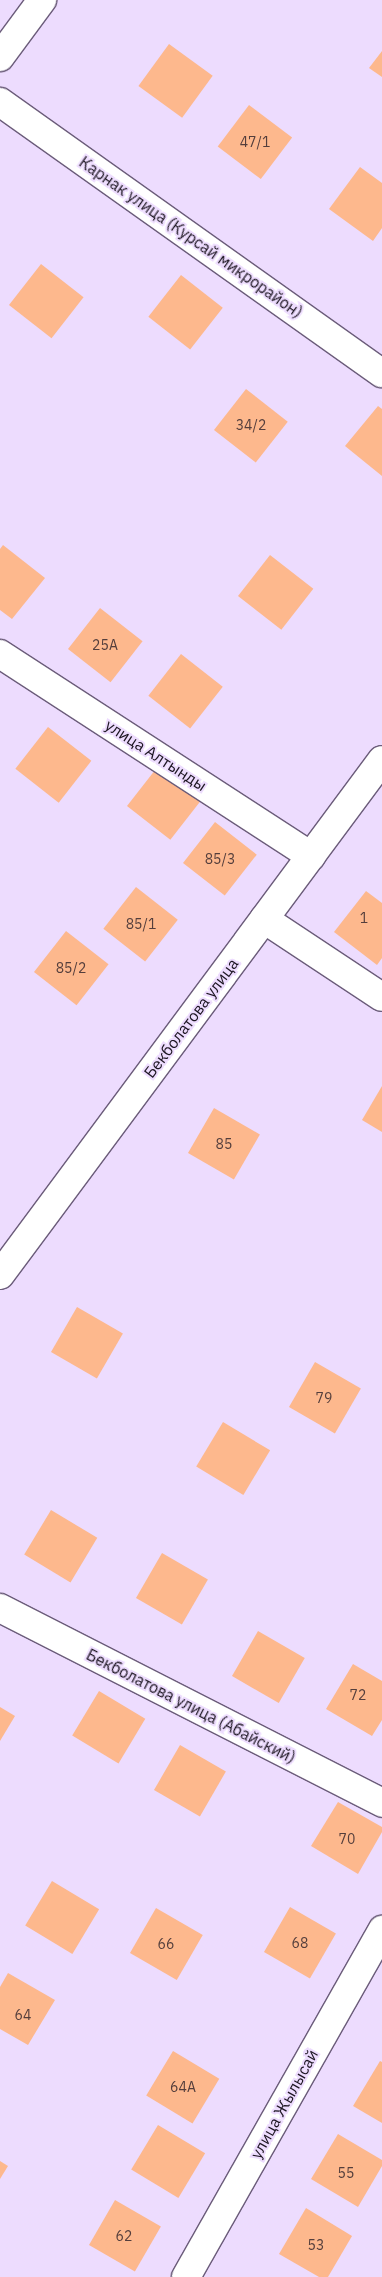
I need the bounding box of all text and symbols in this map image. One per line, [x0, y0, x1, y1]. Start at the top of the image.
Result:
house number: 47/1 [240, 134, 270, 150]
street label: Карнак улица (Курсай микрорайон) [76, 152, 306, 322]
house number: 34/2 [236, 417, 266, 433]
house number: 25А [92, 637, 118, 653]
street label: улица Алтынды [102, 715, 210, 795]
house number: 85/3 [205, 851, 235, 867]
house number: 1 [360, 910, 368, 926]
house number: 85/1 [126, 916, 156, 932]
street label: Бекболатова улица [140, 954, 242, 1082]
house number: 85/2 [56, 960, 86, 976]
house number: 85 [216, 1136, 232, 1152]
house number: 79 [316, 1390, 332, 1406]
street label: Бекболатова улица (Абайский) [83, 1645, 299, 1767]
house number: 72 [350, 1687, 366, 1703]
house number: 70 [339, 1831, 355, 1847]
house number: 68 [292, 1935, 308, 1951]
house number: 66 [158, 1936, 174, 1952]
house number: 64 [15, 2007, 31, 2023]
street label: улица Жылысай [246, 2046, 322, 2162]
house number: 64А [170, 2079, 196, 2095]
house number: 55 [338, 2165, 354, 2181]
house number: 62 [116, 2228, 132, 2244]
house number: 53 [308, 2237, 324, 2253]

